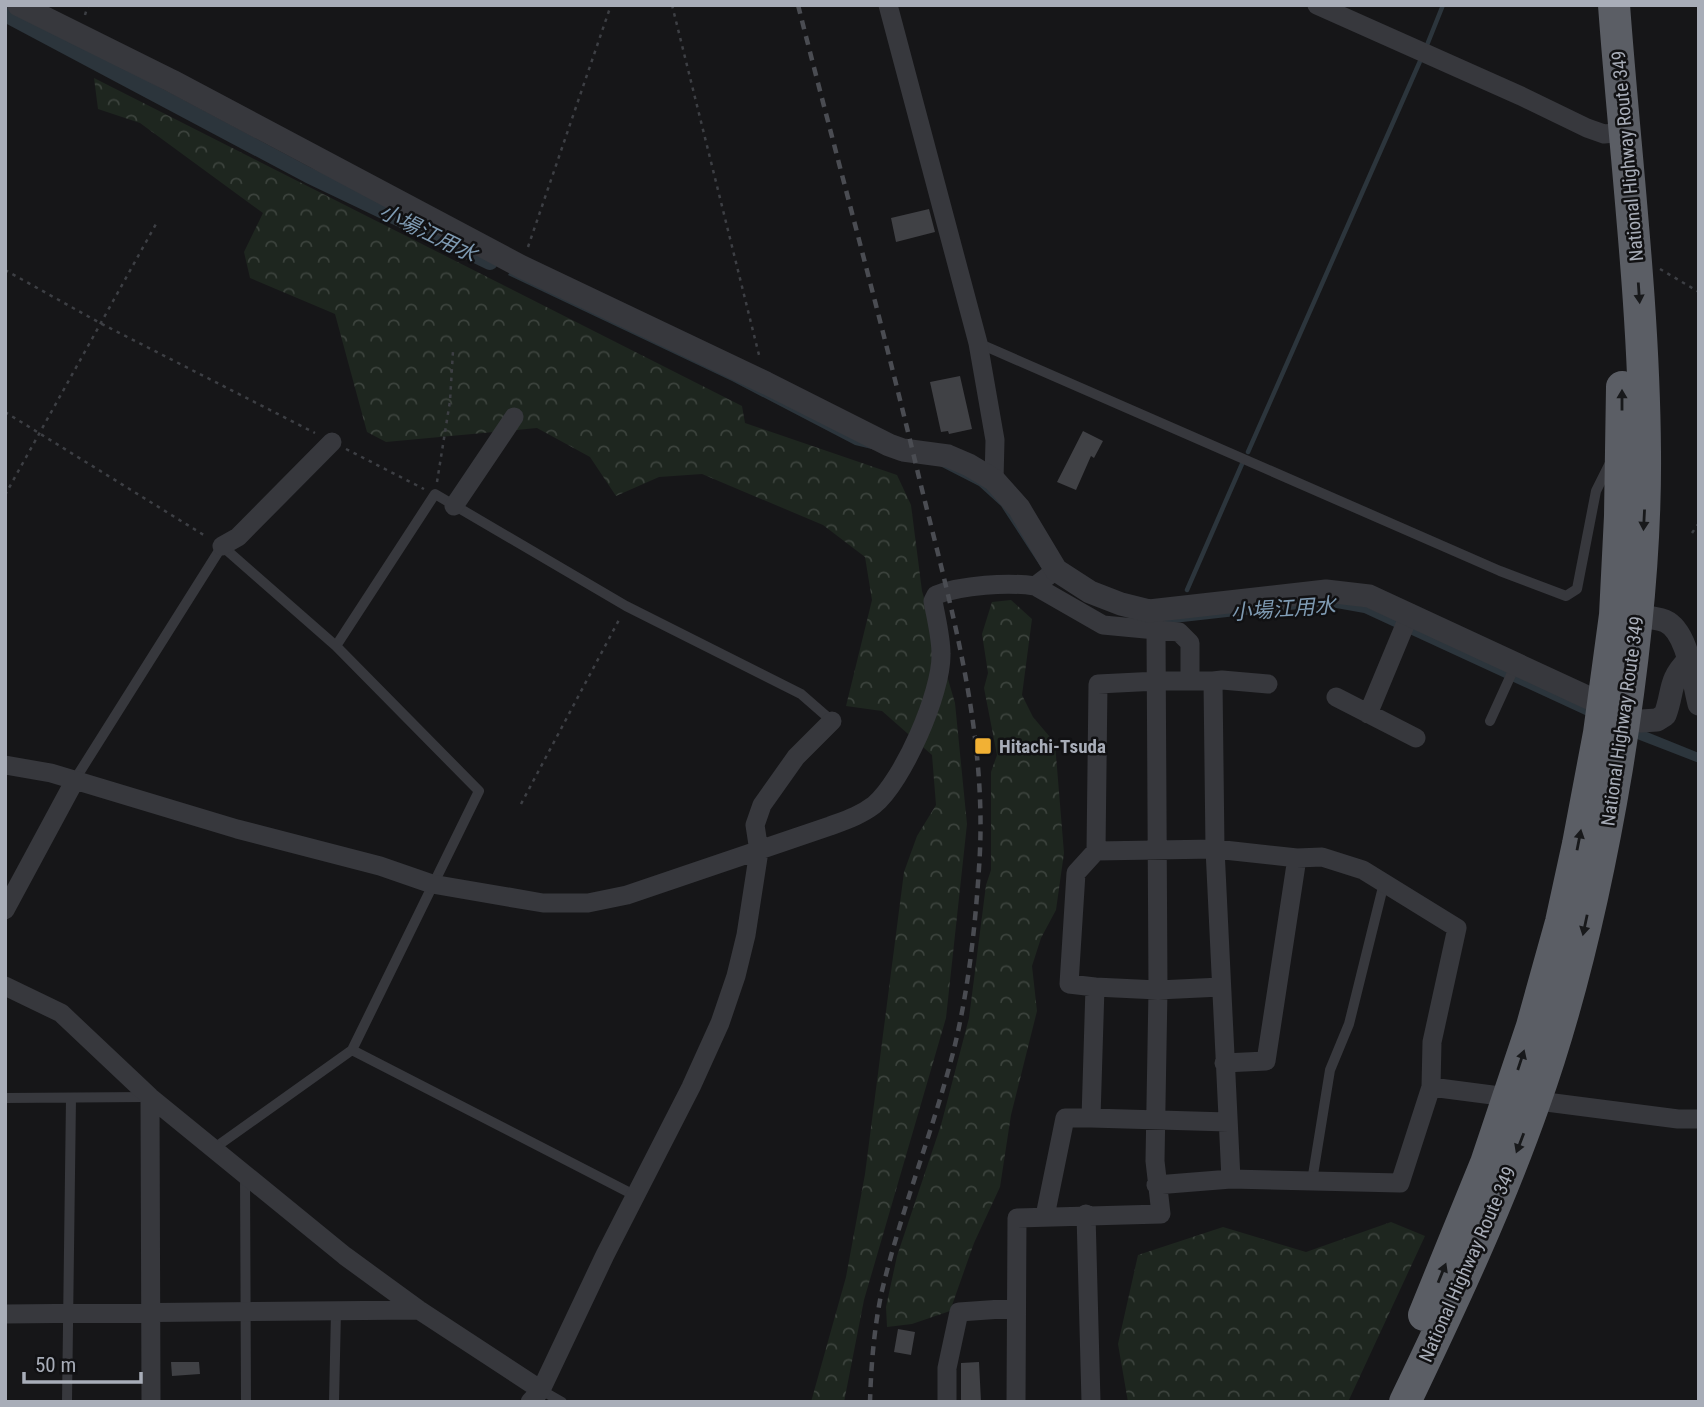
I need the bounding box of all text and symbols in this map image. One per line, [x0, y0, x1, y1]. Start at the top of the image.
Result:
street label: National Highway Route 349 [1607, 50, 1648, 262]
water label: 小場江用水 [376, 199, 482, 268]
one-way arrow [1634, 282, 1645, 304]
one-way arrow [1616, 389, 1628, 411]
one-way arrow [1638, 510, 1649, 532]
water label: 小場江用水 [1230, 593, 1338, 625]
street label: National Highway Route 349 [1596, 615, 1649, 827]
place label: Hitachi-Tsuda [999, 735, 1106, 758]
marker: Hitachi-Tsuda [973, 736, 993, 756]
one-way arrow [1574, 829, 1585, 851]
one-way arrow [1580, 914, 1591, 936]
one-way arrow [1516, 1049, 1527, 1070]
one-way arrow [1514, 1132, 1525, 1153]
street label: National Highway Route 349 [1414, 1163, 1521, 1366]
one-way arrow [1436, 1262, 1447, 1283]
scale bar [24, 1340, 142, 1384]
text: 50 m [35, 1353, 76, 1377]

